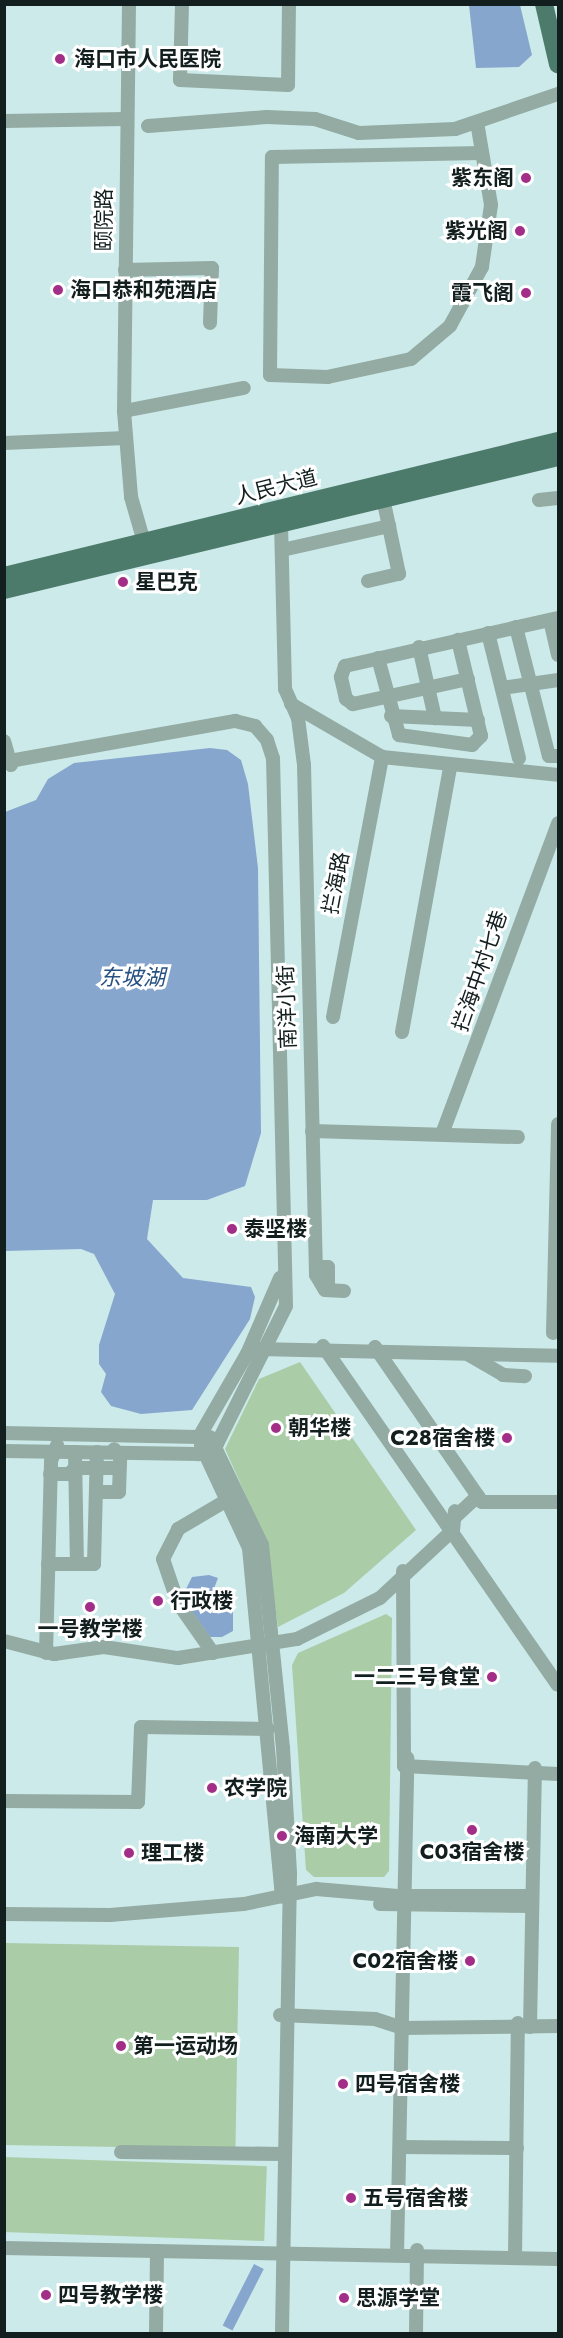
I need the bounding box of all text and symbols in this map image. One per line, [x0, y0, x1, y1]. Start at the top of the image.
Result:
place label: 海口市人民医院 [74, 46, 221, 72]
marker: 海口市人民医院 [51, 50, 69, 68]
place label: 紫东阁 [451, 165, 514, 191]
marker: 紫东阁 [519, 171, 533, 185]
street label: 颐院路 [91, 189, 117, 251]
place label: 紫光阁 [445, 218, 508, 244]
marker: 紫光阁 [513, 224, 527, 238]
place label: 海口恭和苑酒店 [70, 277, 217, 303]
place label: 霞飞阁 [451, 280, 514, 306]
marker: 海口恭和苑酒店 [51, 283, 65, 297]
marker: 霞飞阁 [519, 286, 533, 300]
street label: 人民大道 [232, 465, 320, 509]
place label: 星巴克 [135, 569, 198, 595]
marker: 星巴克 [116, 575, 130, 589]
street label: 拦海路 [318, 850, 354, 916]
street label: 拦海中村七巷 [448, 907, 512, 1035]
water label: 东坡湖 [99, 965, 165, 991]
street label: 南洋小街 [273, 965, 301, 1049]
place label: 泰坚楼 [244, 1216, 307, 1242]
marker: 泰坚楼 [225, 1222, 239, 1236]
place label: 朝华楼 [288, 1415, 351, 1441]
marker: 朝华楼 [269, 1421, 283, 1435]
place label: C28宿舍楼 [390, 1425, 495, 1451]
marker: C28宿舍楼 [500, 1431, 514, 1445]
place label: 行政楼 [170, 1588, 233, 1614]
marker: 行政楼 [151, 1594, 165, 1608]
marker: 一号教学楼 [83, 1600, 97, 1614]
place label: 一号教学楼 [38, 1616, 142, 1642]
place label: 一二三号食堂 [354, 1664, 480, 1690]
marker: 一二三号食堂 [485, 1670, 499, 1684]
place label: 农学院 [224, 1775, 287, 1801]
marker: 农学院 [205, 1781, 219, 1795]
place label: 海南大学 [294, 1823, 378, 1849]
marker: C03宿舍楼 [465, 1823, 479, 1837]
marker: 海南大学 [275, 1829, 289, 1843]
place label: C03宿舍楼 [420, 1839, 524, 1865]
place label: 理工楼 [141, 1840, 204, 1866]
marker: 理工楼 [122, 1846, 136, 1860]
place label: C02宿舍楼 [353, 1948, 458, 1974]
marker: C02宿舍楼 [463, 1954, 477, 1968]
place label: 第一运动场 [133, 2033, 238, 2059]
marker: 第一运动场 [114, 2039, 128, 2053]
place label: 四号宿舍楼 [355, 2071, 460, 2097]
marker: 四号宿舍楼 [336, 2077, 350, 2091]
place label: 五号宿舍楼 [363, 2185, 468, 2211]
marker: 五号宿舍楼 [344, 2191, 358, 2205]
place label: 四号教学楼 [58, 2282, 163, 2308]
place label: 思源学堂 [356, 2285, 440, 2311]
marker: 四号教学楼 [39, 2288, 53, 2302]
marker: 思源学堂 [337, 2291, 351, 2305]

